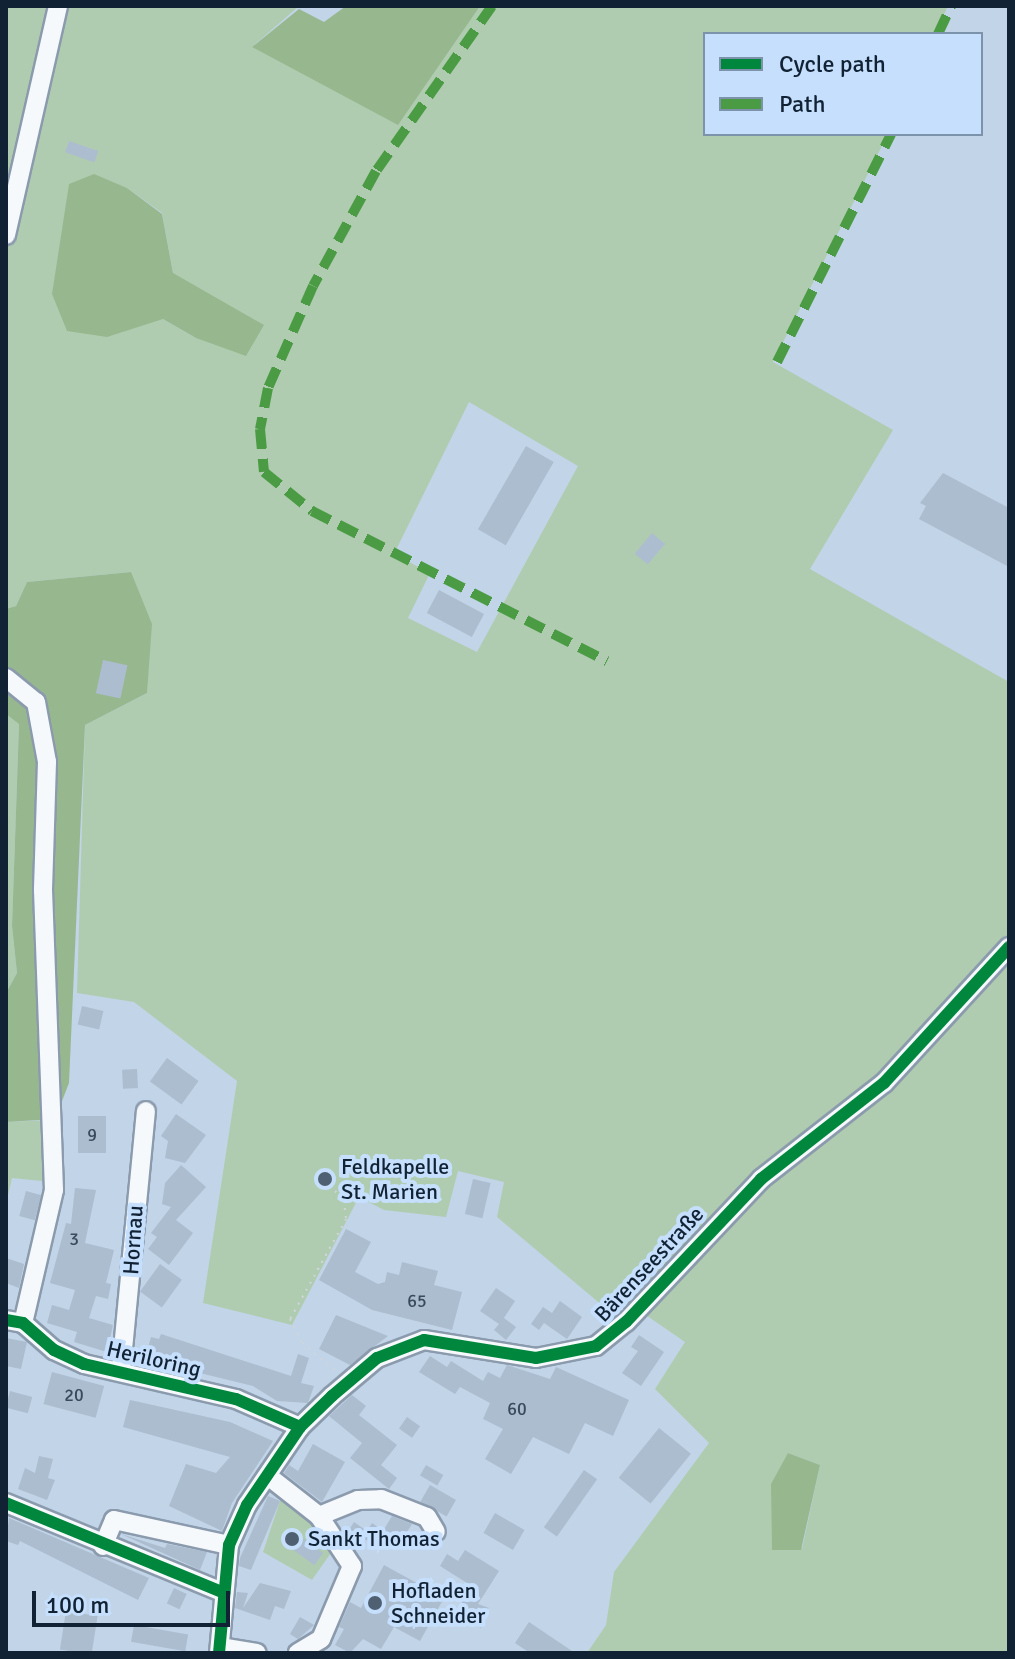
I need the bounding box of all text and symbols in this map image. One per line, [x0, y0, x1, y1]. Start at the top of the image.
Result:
legend [703, 32, 983, 136]
text: Cycle path [779, 49, 886, 79]
text: Path [779, 89, 825, 119]
house number: 9 [87, 1124, 97, 1146]
place label: Feldkapelle St. Marien [341, 1153, 449, 1204]
marker: Feldkapelle St. Marien [316, 1170, 334, 1188]
street label: Bärenseestraße [589, 1201, 709, 1327]
street label: Hornau [117, 1204, 149, 1276]
house number: 3 [69, 1228, 79, 1250]
house number: 65 [407, 1290, 427, 1312]
street label: Heriloring [104, 1335, 204, 1383]
house number: 20 [64, 1384, 84, 1406]
house number: 60 [507, 1398, 527, 1420]
place label: Sankt Thomas [308, 1526, 440, 1552]
marker: Sankt Thomas [283, 1530, 301, 1548]
scale bar [36, 1575, 234, 1625]
place label: Hofladen Schneider [391, 1577, 485, 1628]
text: 100 m [46, 1590, 109, 1620]
marker: Hofladen Schneider [366, 1594, 384, 1612]

